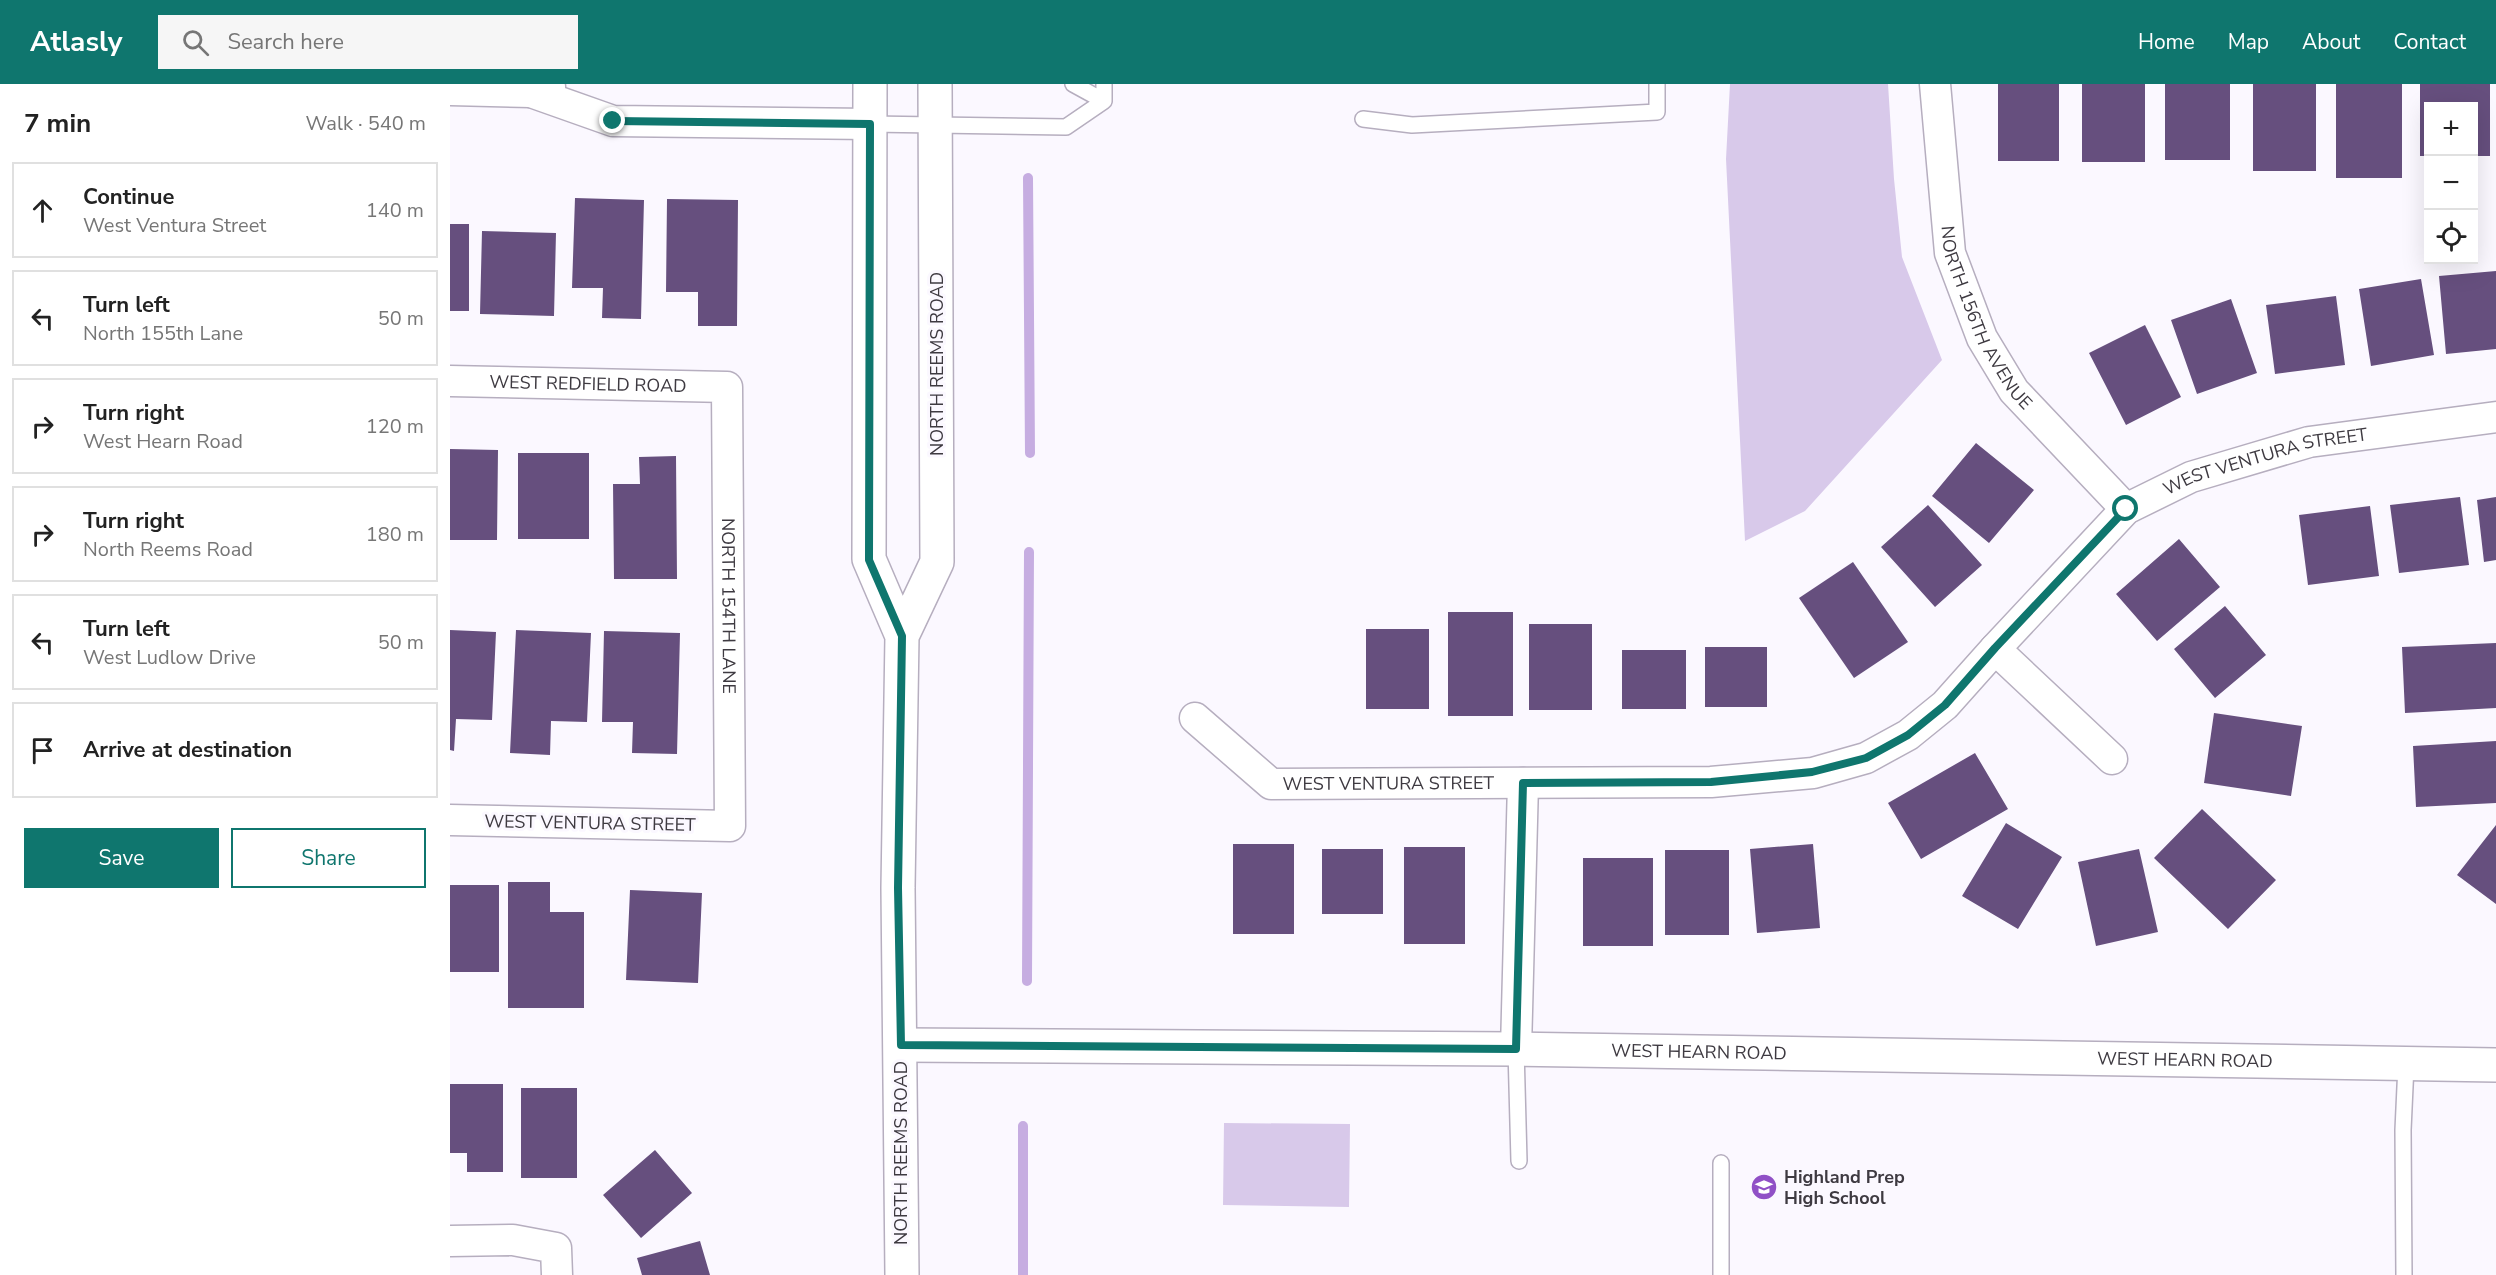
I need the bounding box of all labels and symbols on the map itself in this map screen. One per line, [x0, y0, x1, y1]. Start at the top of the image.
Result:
route end [599, 107, 625, 133]
street label: NORTH 156TH AVENUE [1936, 225, 2037, 415]
street label: NORTH REEMS ROAD [925, 272, 949, 456]
street label: WEST REDFIELD ROAD [489, 370, 687, 398]
street label: WEST VENTURA STREET [2159, 422, 2369, 501]
route start [2112, 495, 2138, 521]
street label: NORTH 154TH LANE [716, 518, 741, 694]
street label: WEST VENTURA STREET [1283, 771, 1494, 796]
street label: WEST VENTURA STREET [484, 809, 696, 837]
street label: WEST HEARN ROAD [1611, 1039, 1787, 1065]
street label: WEST HEARN ROAD [2097, 1046, 2273, 1073]
street label: NORTH REEMS ROAD [889, 1061, 913, 1245]
place label: Highland Prep High School [1784, 1165, 1905, 1210]
school or university icon: Highland Prep High School [1749, 1172, 1779, 1202]

